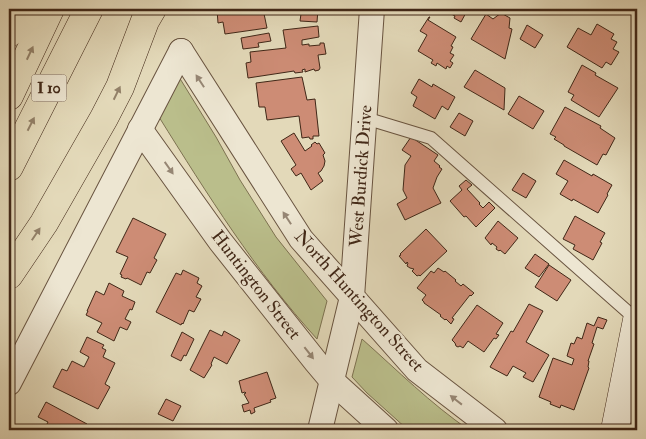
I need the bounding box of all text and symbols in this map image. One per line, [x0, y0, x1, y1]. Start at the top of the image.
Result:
one-way arrow [26, 46, 34, 60]
one-way arrow [195, 74, 205, 88]
road number: I 10 [32, 75, 66, 102]
one-way arrow [113, 86, 121, 100]
street label: West Burdick Drive [344, 104, 377, 249]
one-way arrow [27, 117, 35, 131]
one-way arrow [163, 162, 173, 175]
one-way arrow [282, 211, 292, 225]
street label: North Huntington Street [289, 225, 429, 377]
street label: Huntington Street [206, 226, 306, 345]
one-way arrow [31, 227, 41, 241]
one-way arrow [304, 346, 315, 359]
one-way arrow [450, 395, 463, 406]

